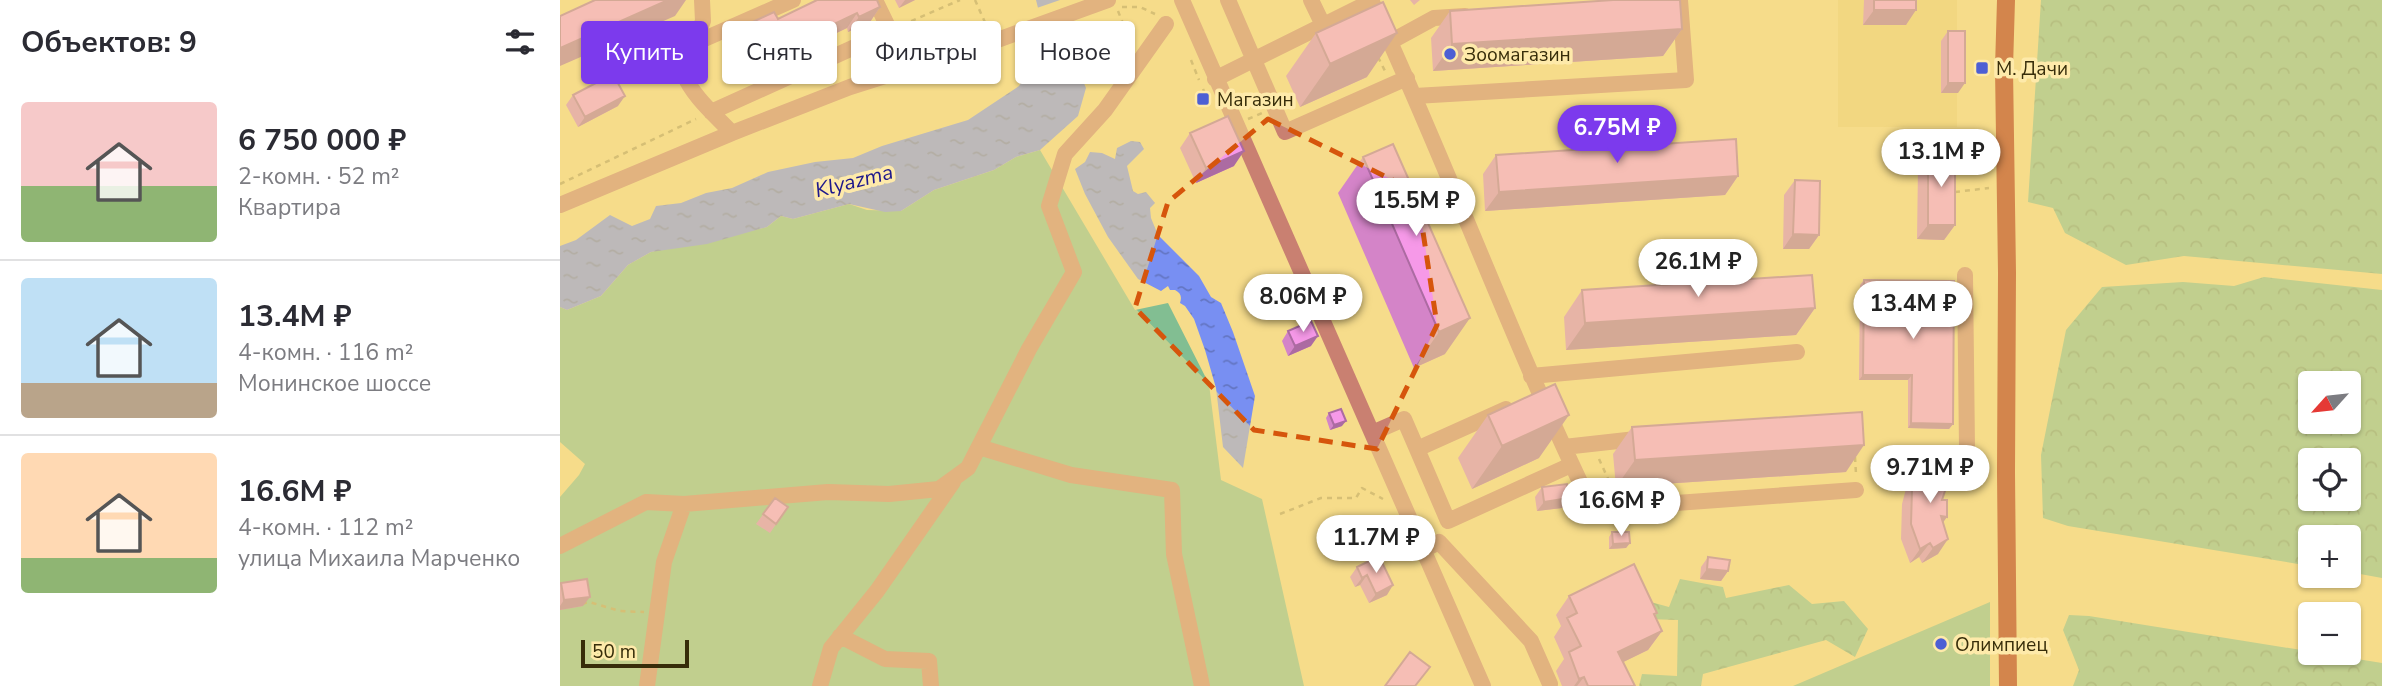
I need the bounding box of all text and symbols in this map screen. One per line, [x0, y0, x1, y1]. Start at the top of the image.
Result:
chip: Купить [581, 21, 708, 84]
chip: Снять [722, 21, 837, 84]
chip: Фильтры [851, 21, 1001, 84]
chip: Новое [1015, 21, 1135, 84]
text: Объектов: 9 [21, 22, 197, 63]
icon: filters [501, 23, 539, 61]
place label: Зоомагазин [1464, 42, 1571, 68]
marker: Зоомагазин [1442, 46, 1458, 62]
place label: М. Дачи [1996, 56, 2068, 82]
marker: М. Дачи [1974, 60, 1990, 76]
place label: Магазин [1217, 87, 1294, 113]
marker: Магазин [1195, 91, 1211, 107]
pin: 6.75M ₽ [1552, 106, 1682, 165]
text: 6.75M ₽ [1573, 112, 1661, 143]
text: 6 750 000 ₽ [238, 120, 406, 161]
icon: home [77, 130, 161, 214]
pin: 13.1M ₽ [1876, 130, 2006, 189]
text: 13.1M ₽ [1897, 136, 1985, 167]
water label: Klyazma [812, 158, 896, 204]
text: 2-комн. · 52 m² [238, 161, 400, 192]
pin: 15.5M ₽ [1351, 178, 1481, 238]
text: 15.5M ₽ [1372, 185, 1460, 216]
text: Квартира [238, 192, 341, 223]
pin: 26.1M ₽ [1633, 240, 1763, 299]
text: 26.1M ₽ [1654, 246, 1742, 277]
pin: 8.06M ₽ [1238, 274, 1368, 334]
text: 8.06M ₽ [1259, 281, 1347, 312]
pin: 13.4M ₽ [1848, 282, 1978, 341]
text: 13.4M ₽ [1869, 288, 1957, 319]
text: 13.4M ₽ [238, 296, 352, 337]
icon: home [77, 306, 161, 390]
text: 4-комн. · 116 m² [238, 337, 413, 368]
text: Монинское шоссе [238, 368, 431, 399]
north arrow [2298, 371, 2361, 434]
map controls [2298, 371, 2361, 665]
pin: 9.71M ₽ [1865, 446, 1995, 505]
button: locate [2298, 448, 2361, 511]
text: 9.71M ₽ [1886, 452, 1974, 483]
text: 16.6M ₽ [238, 471, 352, 512]
pin: 16.6M ₽ [1556, 478, 1686, 538]
icon: home [77, 481, 161, 565]
text: 16.6M ₽ [1577, 485, 1665, 516]
text: 4-комн. · 112 m² [238, 512, 413, 543]
pin: 11.7M ₽ [1311, 516, 1441, 575]
text: 11.7M ₽ [1332, 522, 1420, 553]
button: + [2298, 525, 2361, 588]
text: улица Михаила Марченко [238, 543, 520, 574]
button: − [2298, 602, 2361, 665]
place label: Олимпиец [1955, 632, 2048, 658]
marker: Олимпиец [1933, 636, 1949, 652]
scale bar [581, 637, 690, 669]
text: 50 m [592, 639, 636, 665]

